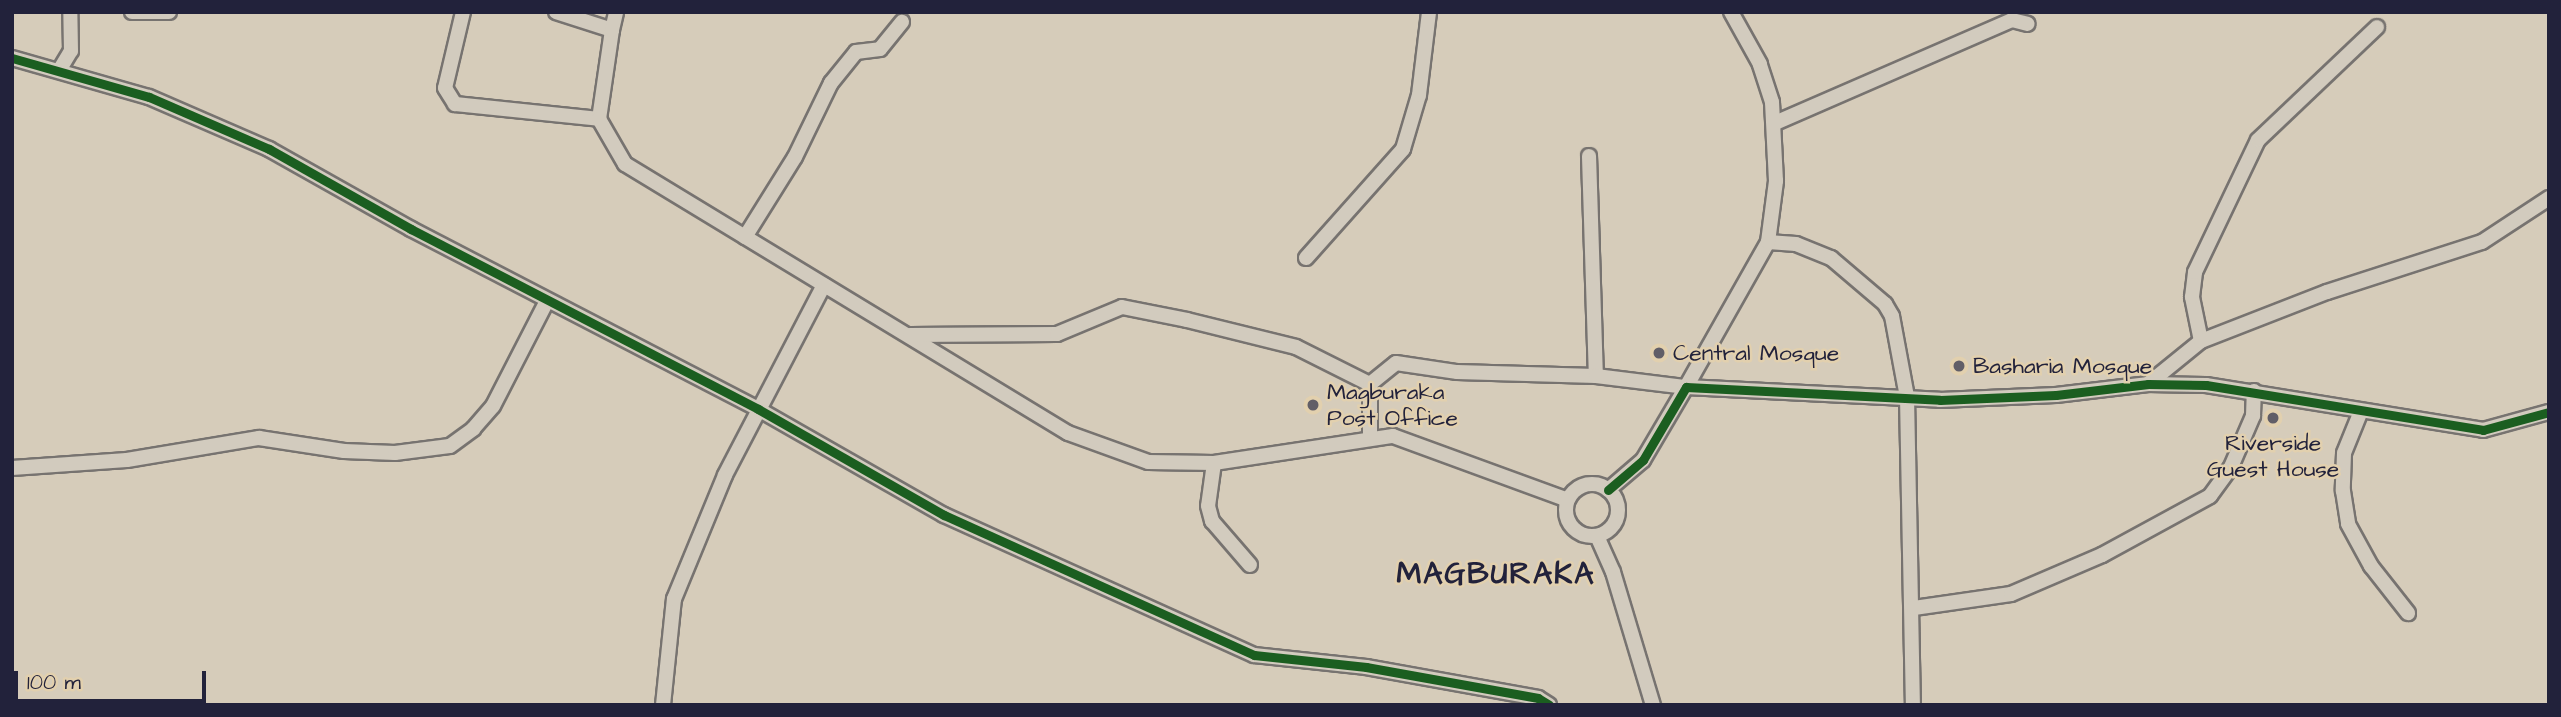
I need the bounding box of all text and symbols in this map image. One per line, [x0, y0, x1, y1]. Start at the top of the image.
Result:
place label: Central Mosque [1673, 339, 1839, 367]
marker: Central Mosque [1651, 345, 1667, 361]
place label: Basharia Mosque [1973, 352, 2152, 380]
marker: Basharia Mosque [1951, 358, 1967, 374]
place label: Magburaka Post Office [1327, 378, 1458, 432]
marker: Magburaka Post Office [1305, 397, 1321, 413]
marker: Riverside Guest House [2265, 410, 2281, 426]
place label: Riverside Guest House [2207, 429, 2339, 483]
district label: MAGBURAKA [1398, 556, 1594, 592]
scale bar [18, 658, 210, 702]
text: 100 m [27, 668, 81, 697]

